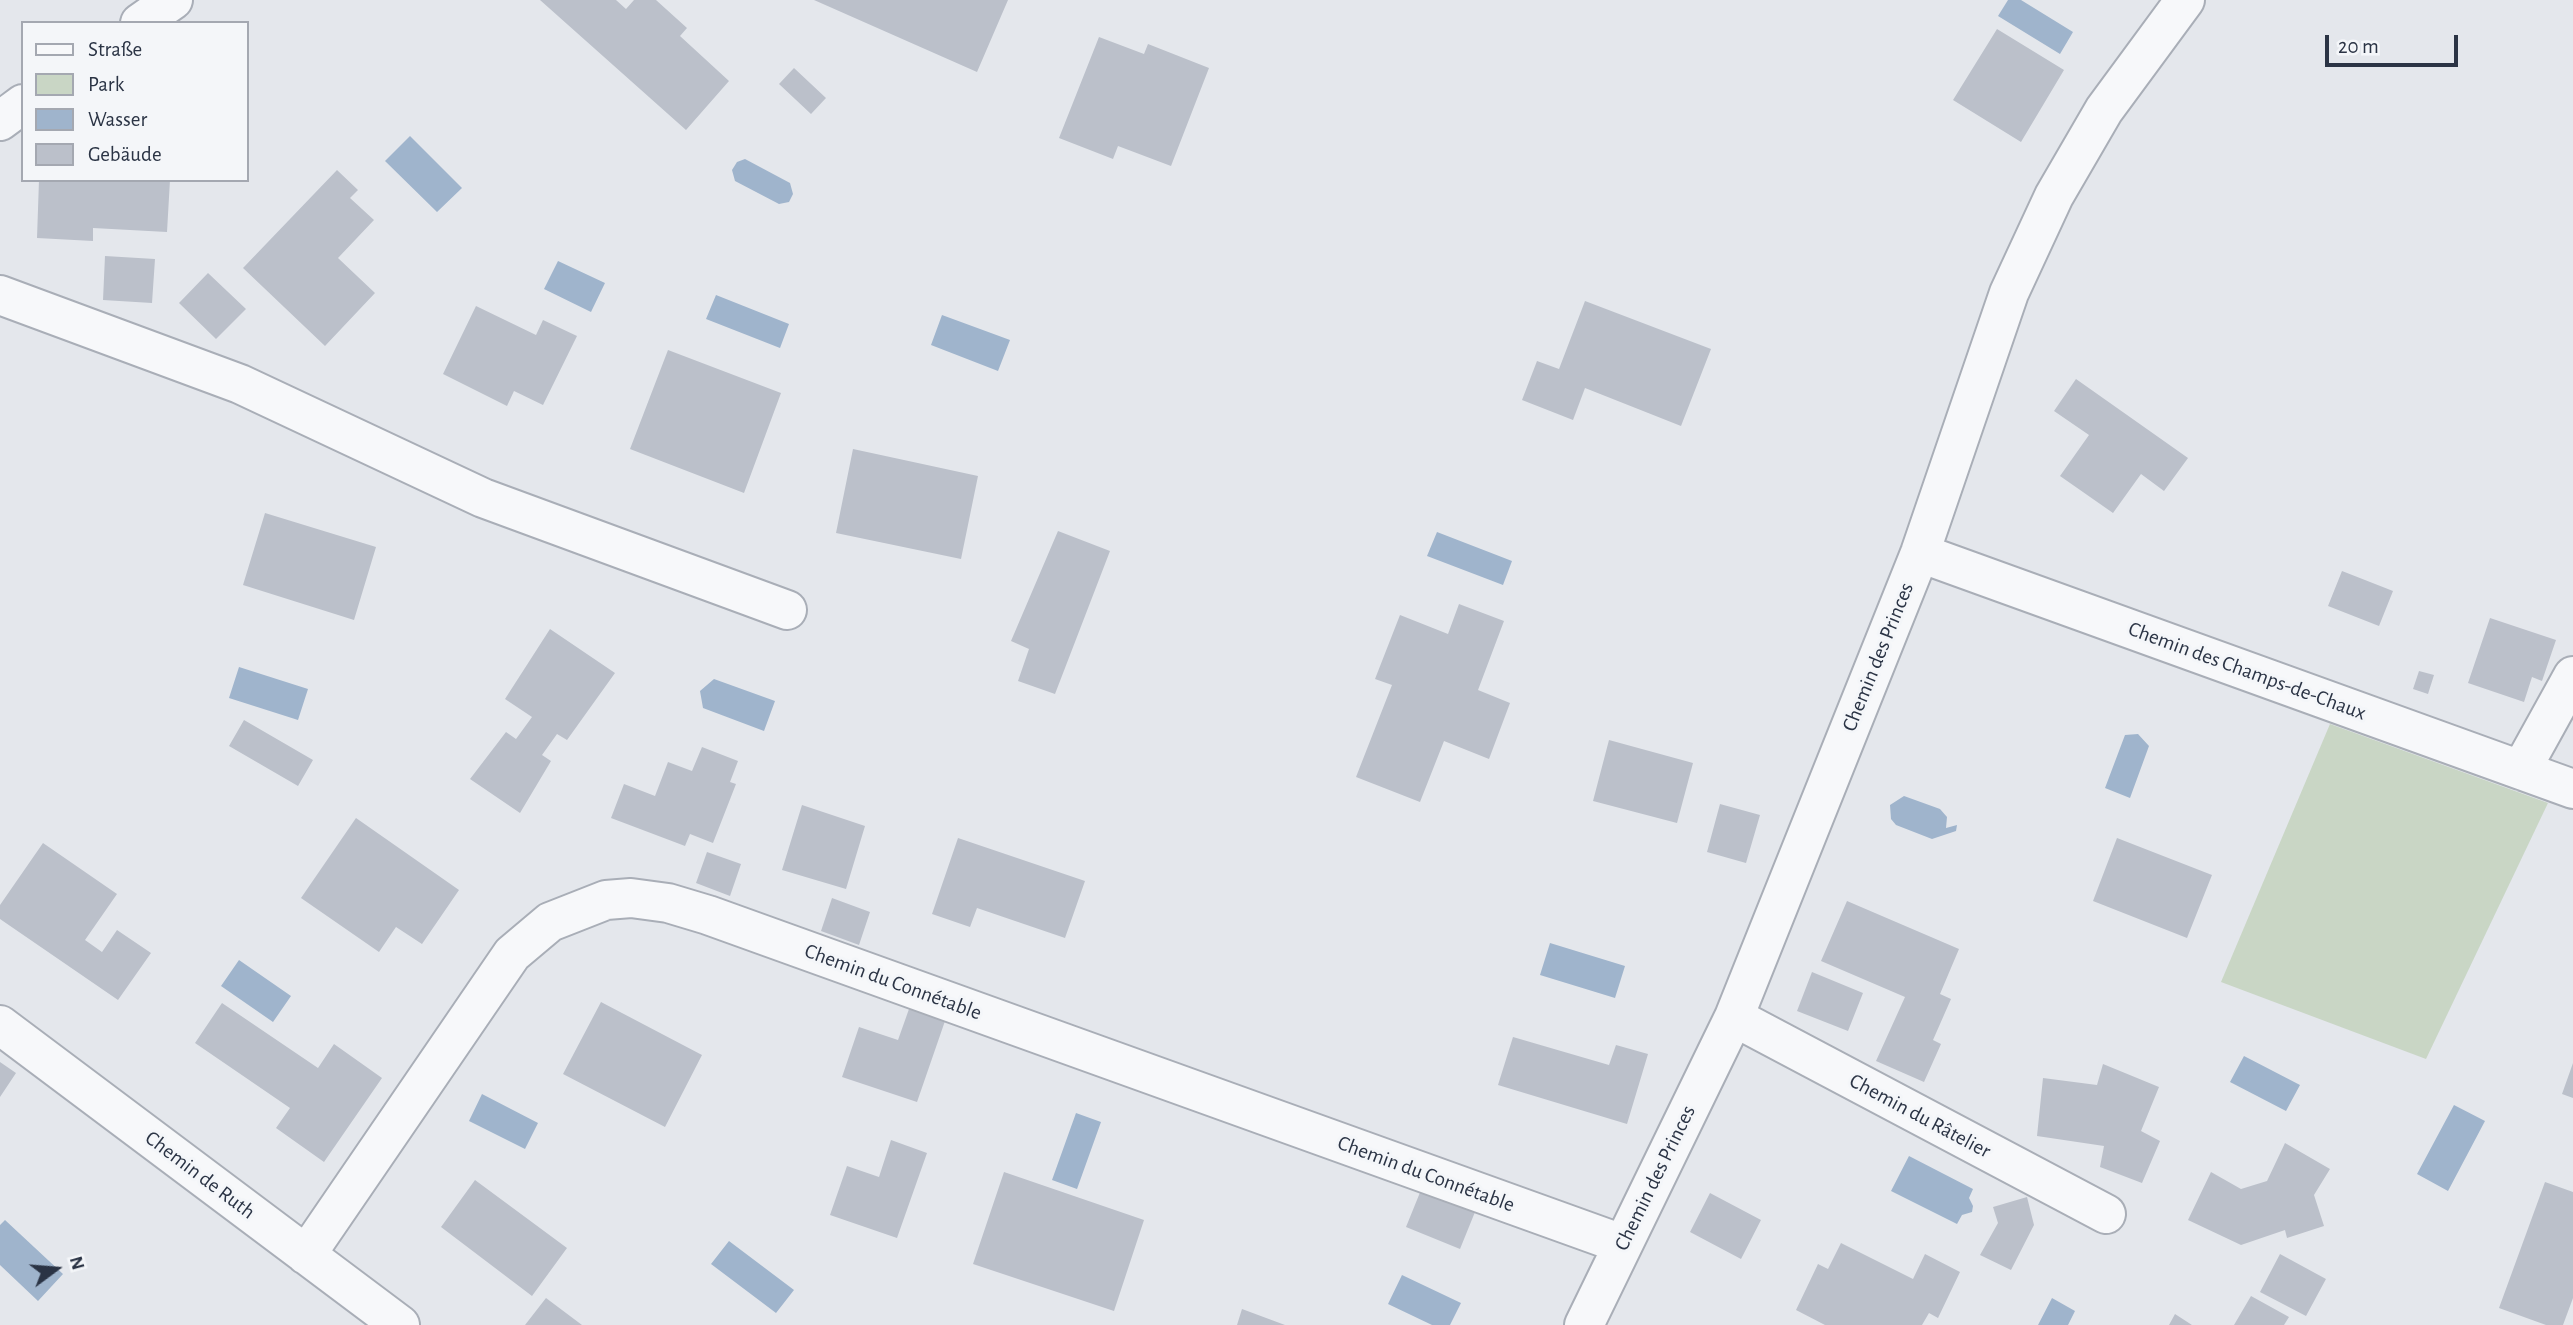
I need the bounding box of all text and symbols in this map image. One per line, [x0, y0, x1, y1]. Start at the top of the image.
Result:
legend [21, 21, 248, 182]
scale bar [2328, 21, 2461, 65]
text: 20 m [2338, 36, 2379, 57]
text: Straße [88, 39, 142, 60]
text: Park [88, 74, 124, 95]
text: Wasser [88, 109, 147, 130]
text: Gebäude [88, 144, 162, 165]
street label: Chemin des Princes [1837, 579, 1919, 735]
street label: Chemin des Champs-de-Chaux [2125, 616, 2369, 726]
street label: Chemin du Connétable [801, 938, 985, 1026]
street label: Chemin du Râtelier [1845, 1068, 1995, 1164]
street label: Chemin des Princes [1609, 1101, 1701, 1255]
street label: Chemin de Ruth [140, 1125, 260, 1225]
street label: Chemin du Connétable [1334, 1130, 1518, 1218]
north arrow [21, 1234, 91, 1304]
text: N [66, 1254, 88, 1272]

